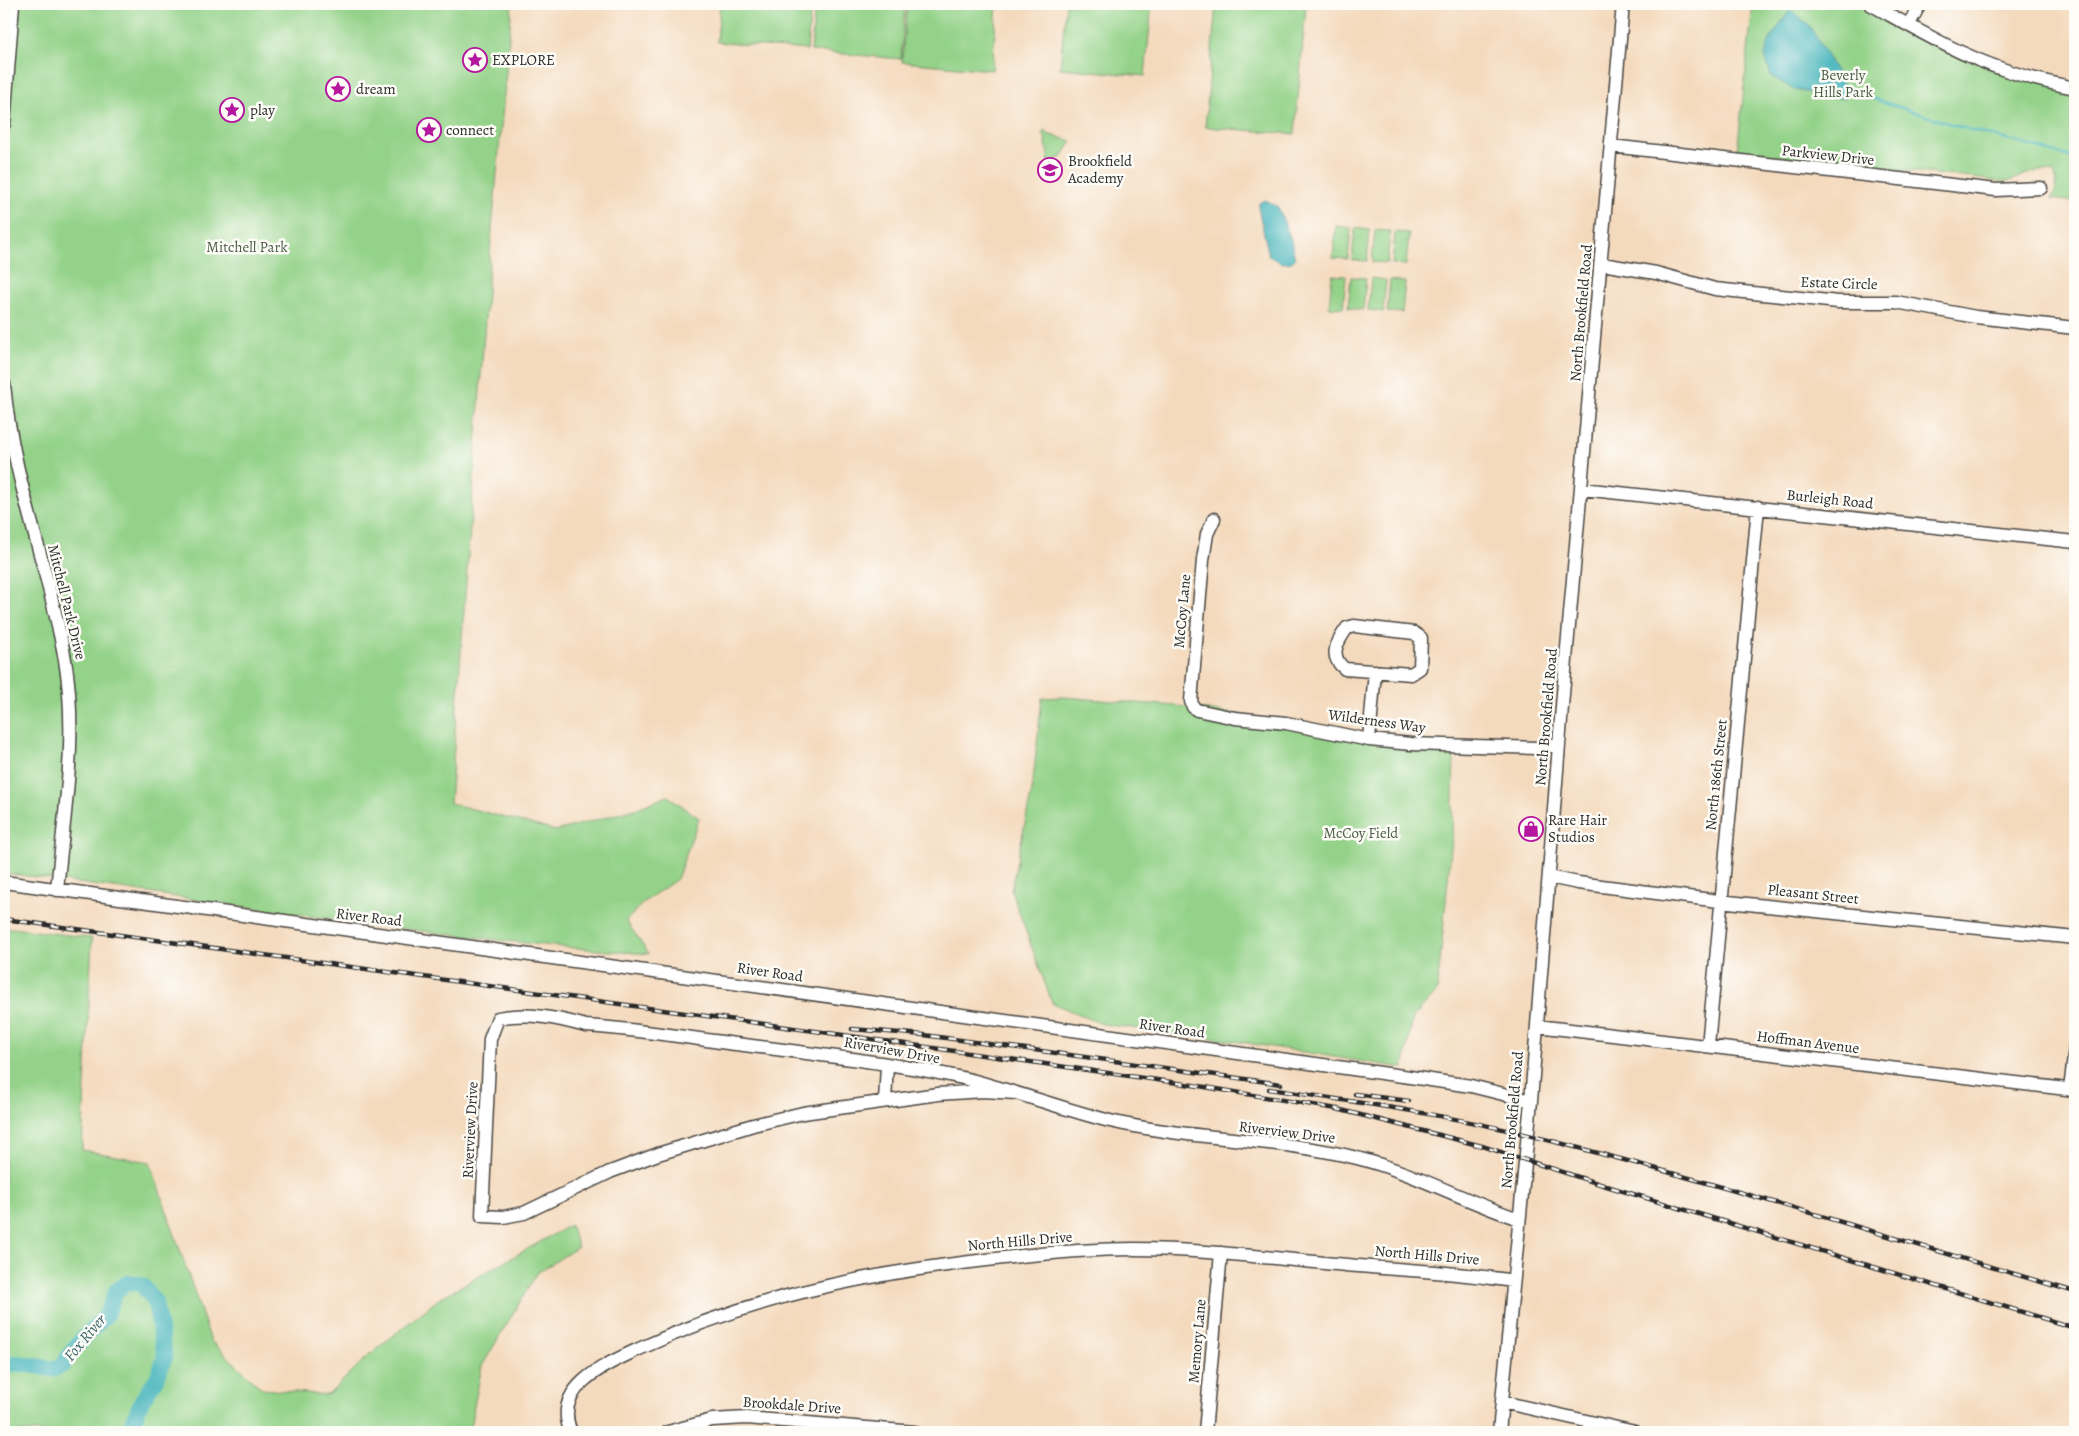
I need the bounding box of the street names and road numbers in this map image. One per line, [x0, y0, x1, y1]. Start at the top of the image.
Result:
street label: Parkview Drive [1781, 140, 1876, 170]
street label: North Brookfield Road [1565, 243, 1597, 383]
street label: Estate Circle [1800, 272, 1878, 294]
street label: Burleigh Road [1786, 484, 1875, 514]
street label: Mitchell Park Drive [43, 542, 91, 662]
street label: McCoy Lane [1169, 573, 1195, 649]
street label: North Brookfield Road [1530, 647, 1562, 787]
street label: Wilderness Way [1326, 704, 1427, 738]
street label: North 186th Street [1700, 718, 1732, 832]
street label: Pleasant Street [1766, 879, 1860, 909]
street label: River Road [335, 903, 404, 931]
street label: River Road [736, 957, 805, 987]
street label: River Road [1138, 1013, 1207, 1043]
street label: Hoffman Avenue [1756, 1026, 1861, 1058]
street label: Riverview Drive [842, 1032, 942, 1068]
street label: North Brookfield Road [1496, 1050, 1528, 1190]
street label: Riverview Drive [457, 1081, 483, 1179]
street label: Riverview Drive [1238, 1116, 1337, 1148]
street label: North Hills Drive [967, 1226, 1073, 1256]
street label: North Hills Drive [1374, 1240, 1480, 1270]
street label: Memory Lane [1183, 1298, 1211, 1384]
street label: Brookdale Drive [742, 1392, 842, 1418]

